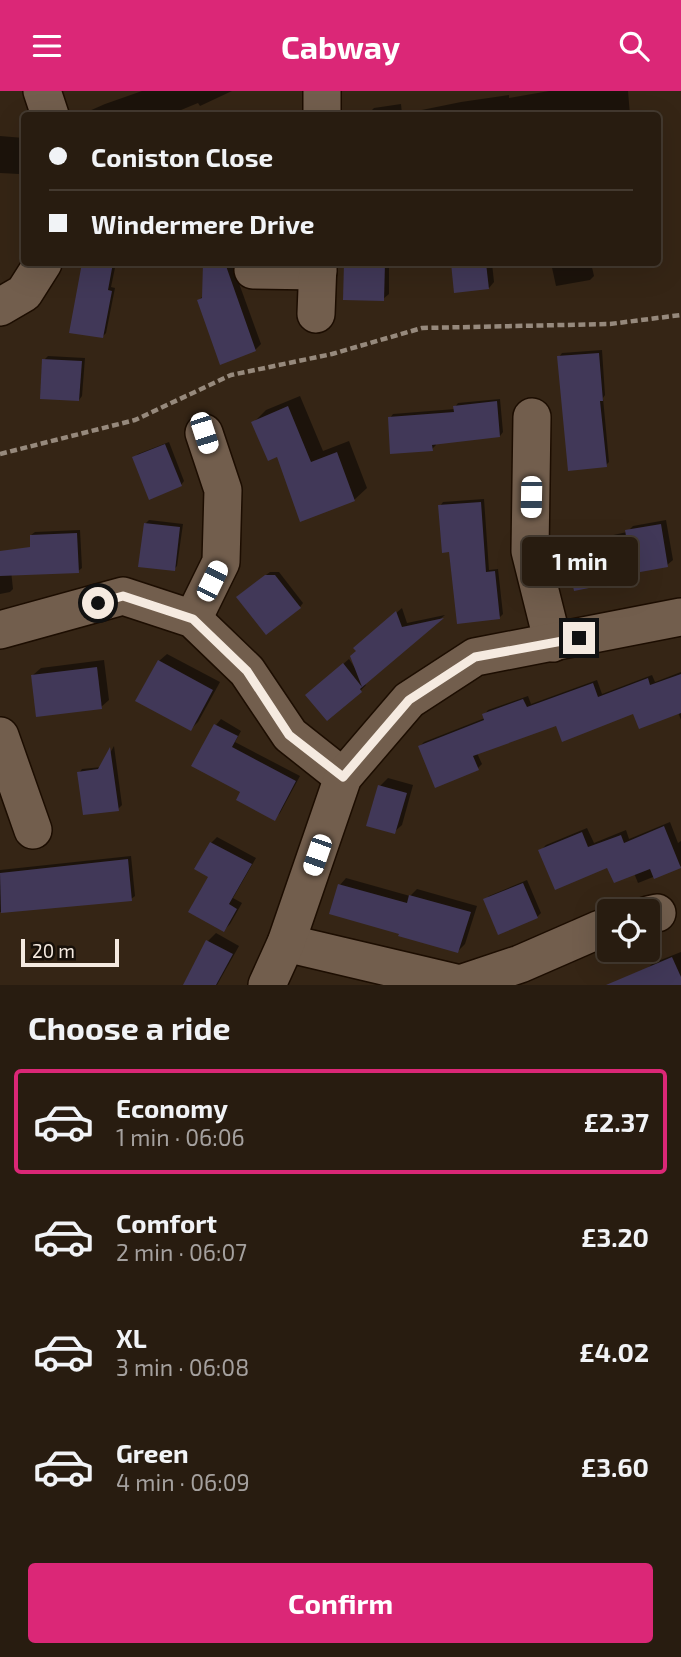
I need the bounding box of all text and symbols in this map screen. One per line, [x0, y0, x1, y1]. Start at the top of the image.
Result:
icon: menu [28, 27, 66, 65]
text: Cabway [281, 27, 400, 65]
icon: search [615, 27, 653, 65]
text: Coniston Close [91, 141, 273, 172]
text: Windermere Drive [91, 208, 314, 239]
car [188, 410, 221, 456]
car [521, 476, 542, 518]
callout: 1 min [521, 537, 637, 585]
text: 1 min [552, 547, 608, 575]
car [194, 558, 231, 604]
route start [82, 587, 114, 619]
route end [563, 622, 595, 654]
car [301, 832, 334, 878]
map controls [597, 899, 660, 962]
button: locate [597, 899, 660, 962]
scale bar [21, 936, 119, 968]
text: 20 m [32, 939, 75, 962]
text: Choose a ride [28, 1008, 231, 1046]
icon: car [32, 1090, 95, 1153]
text: Economy [116, 1092, 228, 1123]
text: £2.37 [584, 1106, 649, 1137]
text: 1 min · 06:06 [116, 1123, 245, 1151]
icon: car [32, 1205, 95, 1268]
text: Comfort [116, 1207, 217, 1238]
text: £3.20 [581, 1221, 649, 1252]
text: 2 min · 06:07 [116, 1238, 247, 1266]
icon: car [32, 1320, 95, 1383]
text: XL [116, 1322, 147, 1353]
text: £4.02 [579, 1336, 649, 1367]
text: 3 min · 06:08 [116, 1353, 249, 1381]
icon: car [32, 1435, 95, 1498]
text: Green [116, 1437, 189, 1468]
text: £3.60 [581, 1451, 649, 1482]
text: 4 min · 06:09 [116, 1468, 250, 1496]
button: Confirm [28, 1563, 653, 1643]

